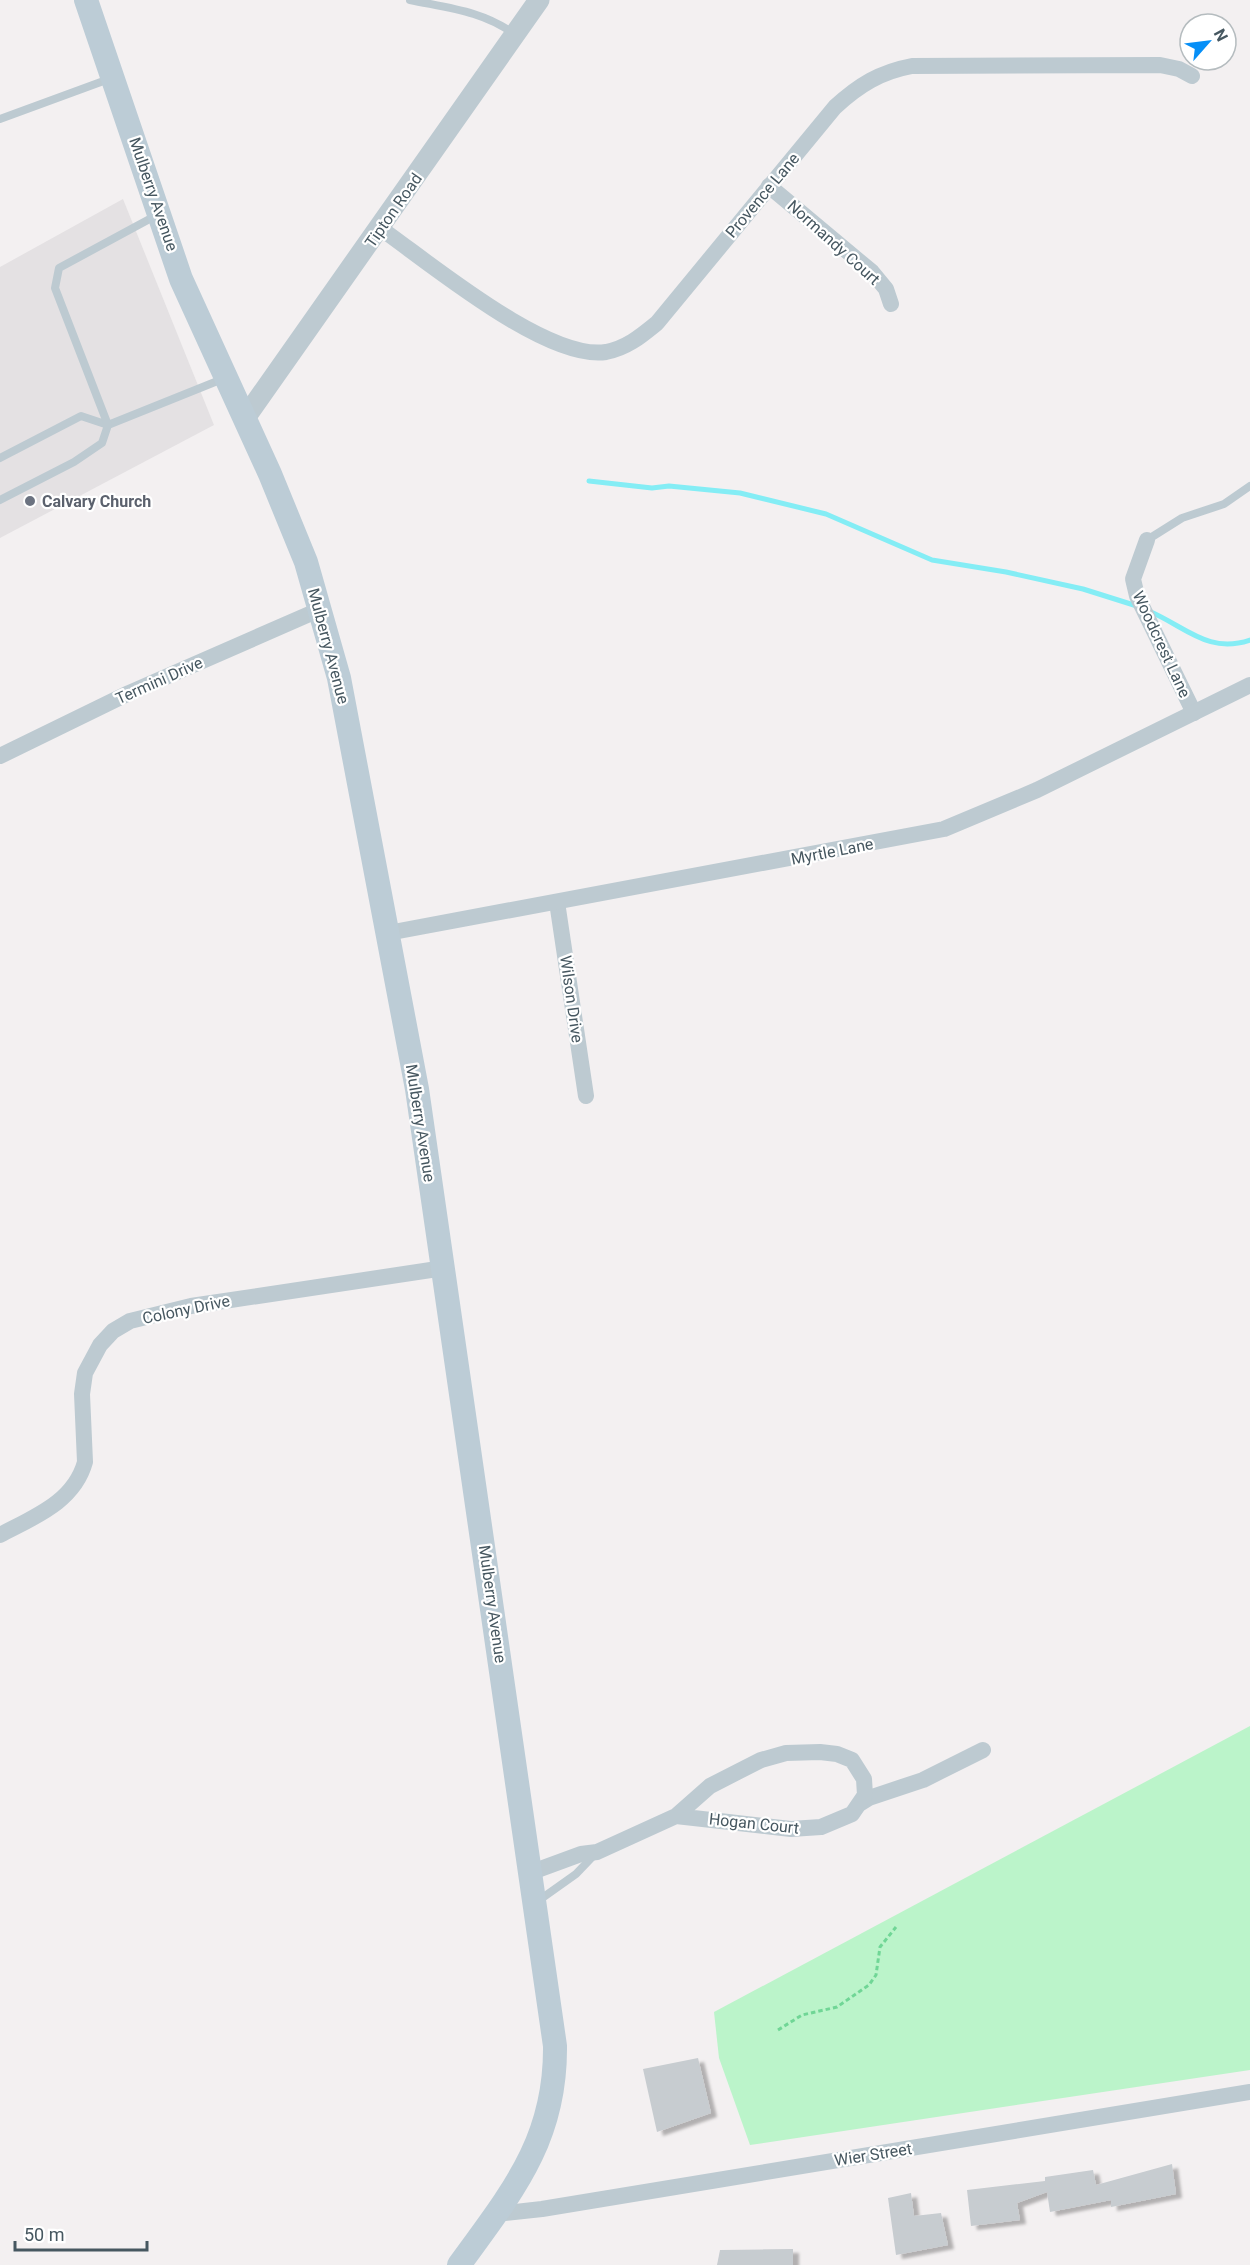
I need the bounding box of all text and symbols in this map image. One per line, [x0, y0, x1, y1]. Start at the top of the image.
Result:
north arrow [1178, 12, 1238, 72]
text: N [1210, 26, 1232, 45]
street label: Mulberry Avenue [125, 135, 182, 254]
street label: Provence Lane [721, 149, 803, 242]
street label: Tipton Road [361, 170, 426, 251]
street label: Normandy Court [784, 196, 884, 289]
place label: Calvary Church [42, 492, 151, 511]
marker: Calvary Church [23, 494, 37, 508]
street label: Mulberry Avenue [304, 586, 353, 706]
street label: Woodcrest Lane [1129, 588, 1195, 701]
street label: Termini Drive [113, 653, 206, 708]
street label: Myrtle Lane [789, 834, 875, 869]
street label: Wilson Drive [556, 954, 587, 1044]
street label: Mulberry Avenue [402, 1063, 439, 1183]
street label: Colony Drive [141, 1291, 232, 1328]
street label: Mulberry Avenue [475, 1544, 510, 1664]
street label: Hogan Court [708, 1809, 800, 1838]
street label: Wier Street [833, 2139, 913, 2170]
scale bar [15, 2214, 147, 2252]
text: 50 m [24, 2224, 64, 2245]

